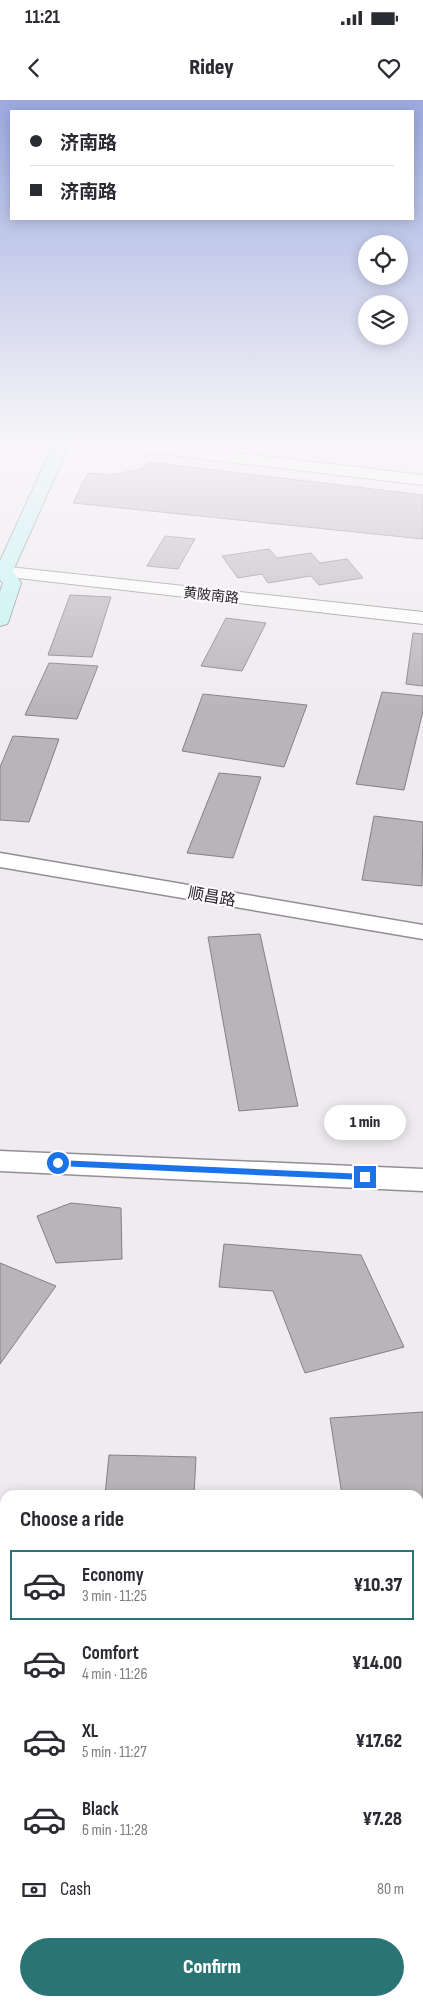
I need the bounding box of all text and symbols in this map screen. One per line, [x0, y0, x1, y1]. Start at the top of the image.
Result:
text: 11:21 [25, 6, 60, 29]
icon: back [20, 54, 48, 82]
text: Ridey [189, 54, 234, 81]
icon: heart [375, 54, 403, 82]
text: 济南路 [60, 132, 117, 155]
text: 济南路 [60, 181, 117, 204]
map controls [358, 235, 408, 345]
button: locate [358, 235, 408, 285]
button: layers [358, 295, 408, 345]
street label: 黄陂南路 [182, 584, 240, 607]
street label: 顺昌路 [186, 884, 237, 911]
callout: 1 min [324, 1104, 406, 1140]
text: 1 min [350, 1113, 380, 1132]
route start [47, 1152, 69, 1174]
route end [354, 1166, 376, 1188]
text: Choose a ride [20, 1506, 124, 1533]
icon: car [22, 1563, 67, 1608]
text: Economy [82, 1564, 144, 1587]
text: ¥10.37 [353, 1574, 402, 1597]
text: 3 min · 11:25 [82, 1587, 147, 1606]
icon: car [22, 1641, 67, 1686]
text: Comfort [82, 1642, 139, 1665]
text: ¥14.00 [352, 1652, 402, 1675]
text: 4 min · 11:26 [82, 1665, 147, 1684]
icon: car [22, 1719, 67, 1764]
text: XL [82, 1720, 98, 1743]
text: ¥17.62 [356, 1730, 402, 1753]
text: 5 min · 11:27 [82, 1743, 147, 1762]
icon: car [22, 1797, 67, 1842]
text: Black [82, 1798, 119, 1821]
text: ¥7.28 [362, 1808, 402, 1831]
text: 6 min · 11:28 [82, 1821, 148, 1840]
icon: cash [20, 1876, 48, 1904]
text: Cash [60, 1878, 91, 1901]
text: 80 m [377, 1880, 404, 1899]
button: Confirm [20, 1938, 404, 1996]

